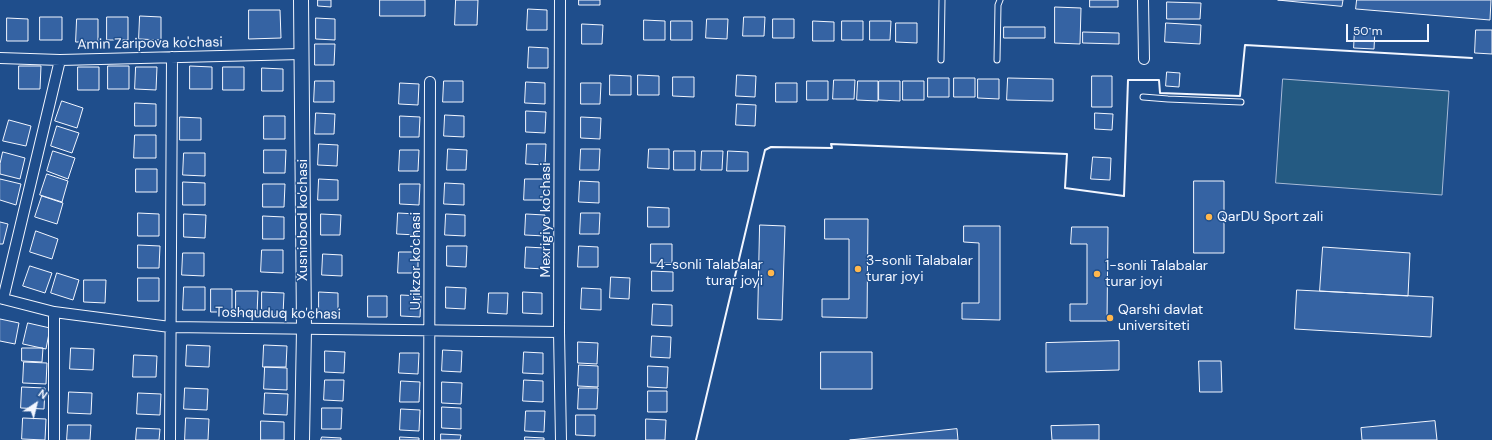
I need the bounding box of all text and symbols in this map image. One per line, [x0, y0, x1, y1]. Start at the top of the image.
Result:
scale bar [1348, 16, 1431, 42]
text: 50 m [1353, 23, 1382, 39]
street label: Amin Zaripova ko'chasi [77, 34, 223, 54]
street label: Xusniobod ko'chasi [295, 159, 311, 281]
street label: Mexrigiyo ko'chasi [538, 162, 554, 278]
place label: QarDU Sport zali [1217, 209, 1323, 225]
street label: Urikzor ko'chasi [408, 212, 424, 310]
marker: QarDU Sport zali [1204, 212, 1214, 222]
place label: 3-sonli Talabalar turar joyi [866, 253, 973, 286]
place label: 4-sonli Talabalar turar joyi [656, 257, 763, 290]
place label: 1-sonli Talabalar turar joyi [1105, 258, 1208, 290]
marker: 3-sonli Talabalar turar joyi [853, 264, 863, 274]
marker: 4-sonli Talabalar turar joyi [766, 268, 776, 278]
marker: 1-sonli Talabalar turar joyi [1092, 269, 1102, 279]
place label: Qarshi davlat universiteti [1118, 302, 1203, 334]
street label: Toshquduq ko'chasi [215, 305, 341, 323]
marker: Qarshi davlat universiteti [1105, 313, 1115, 323]
north arrow [16, 384, 56, 424]
text: N [36, 386, 50, 402]

